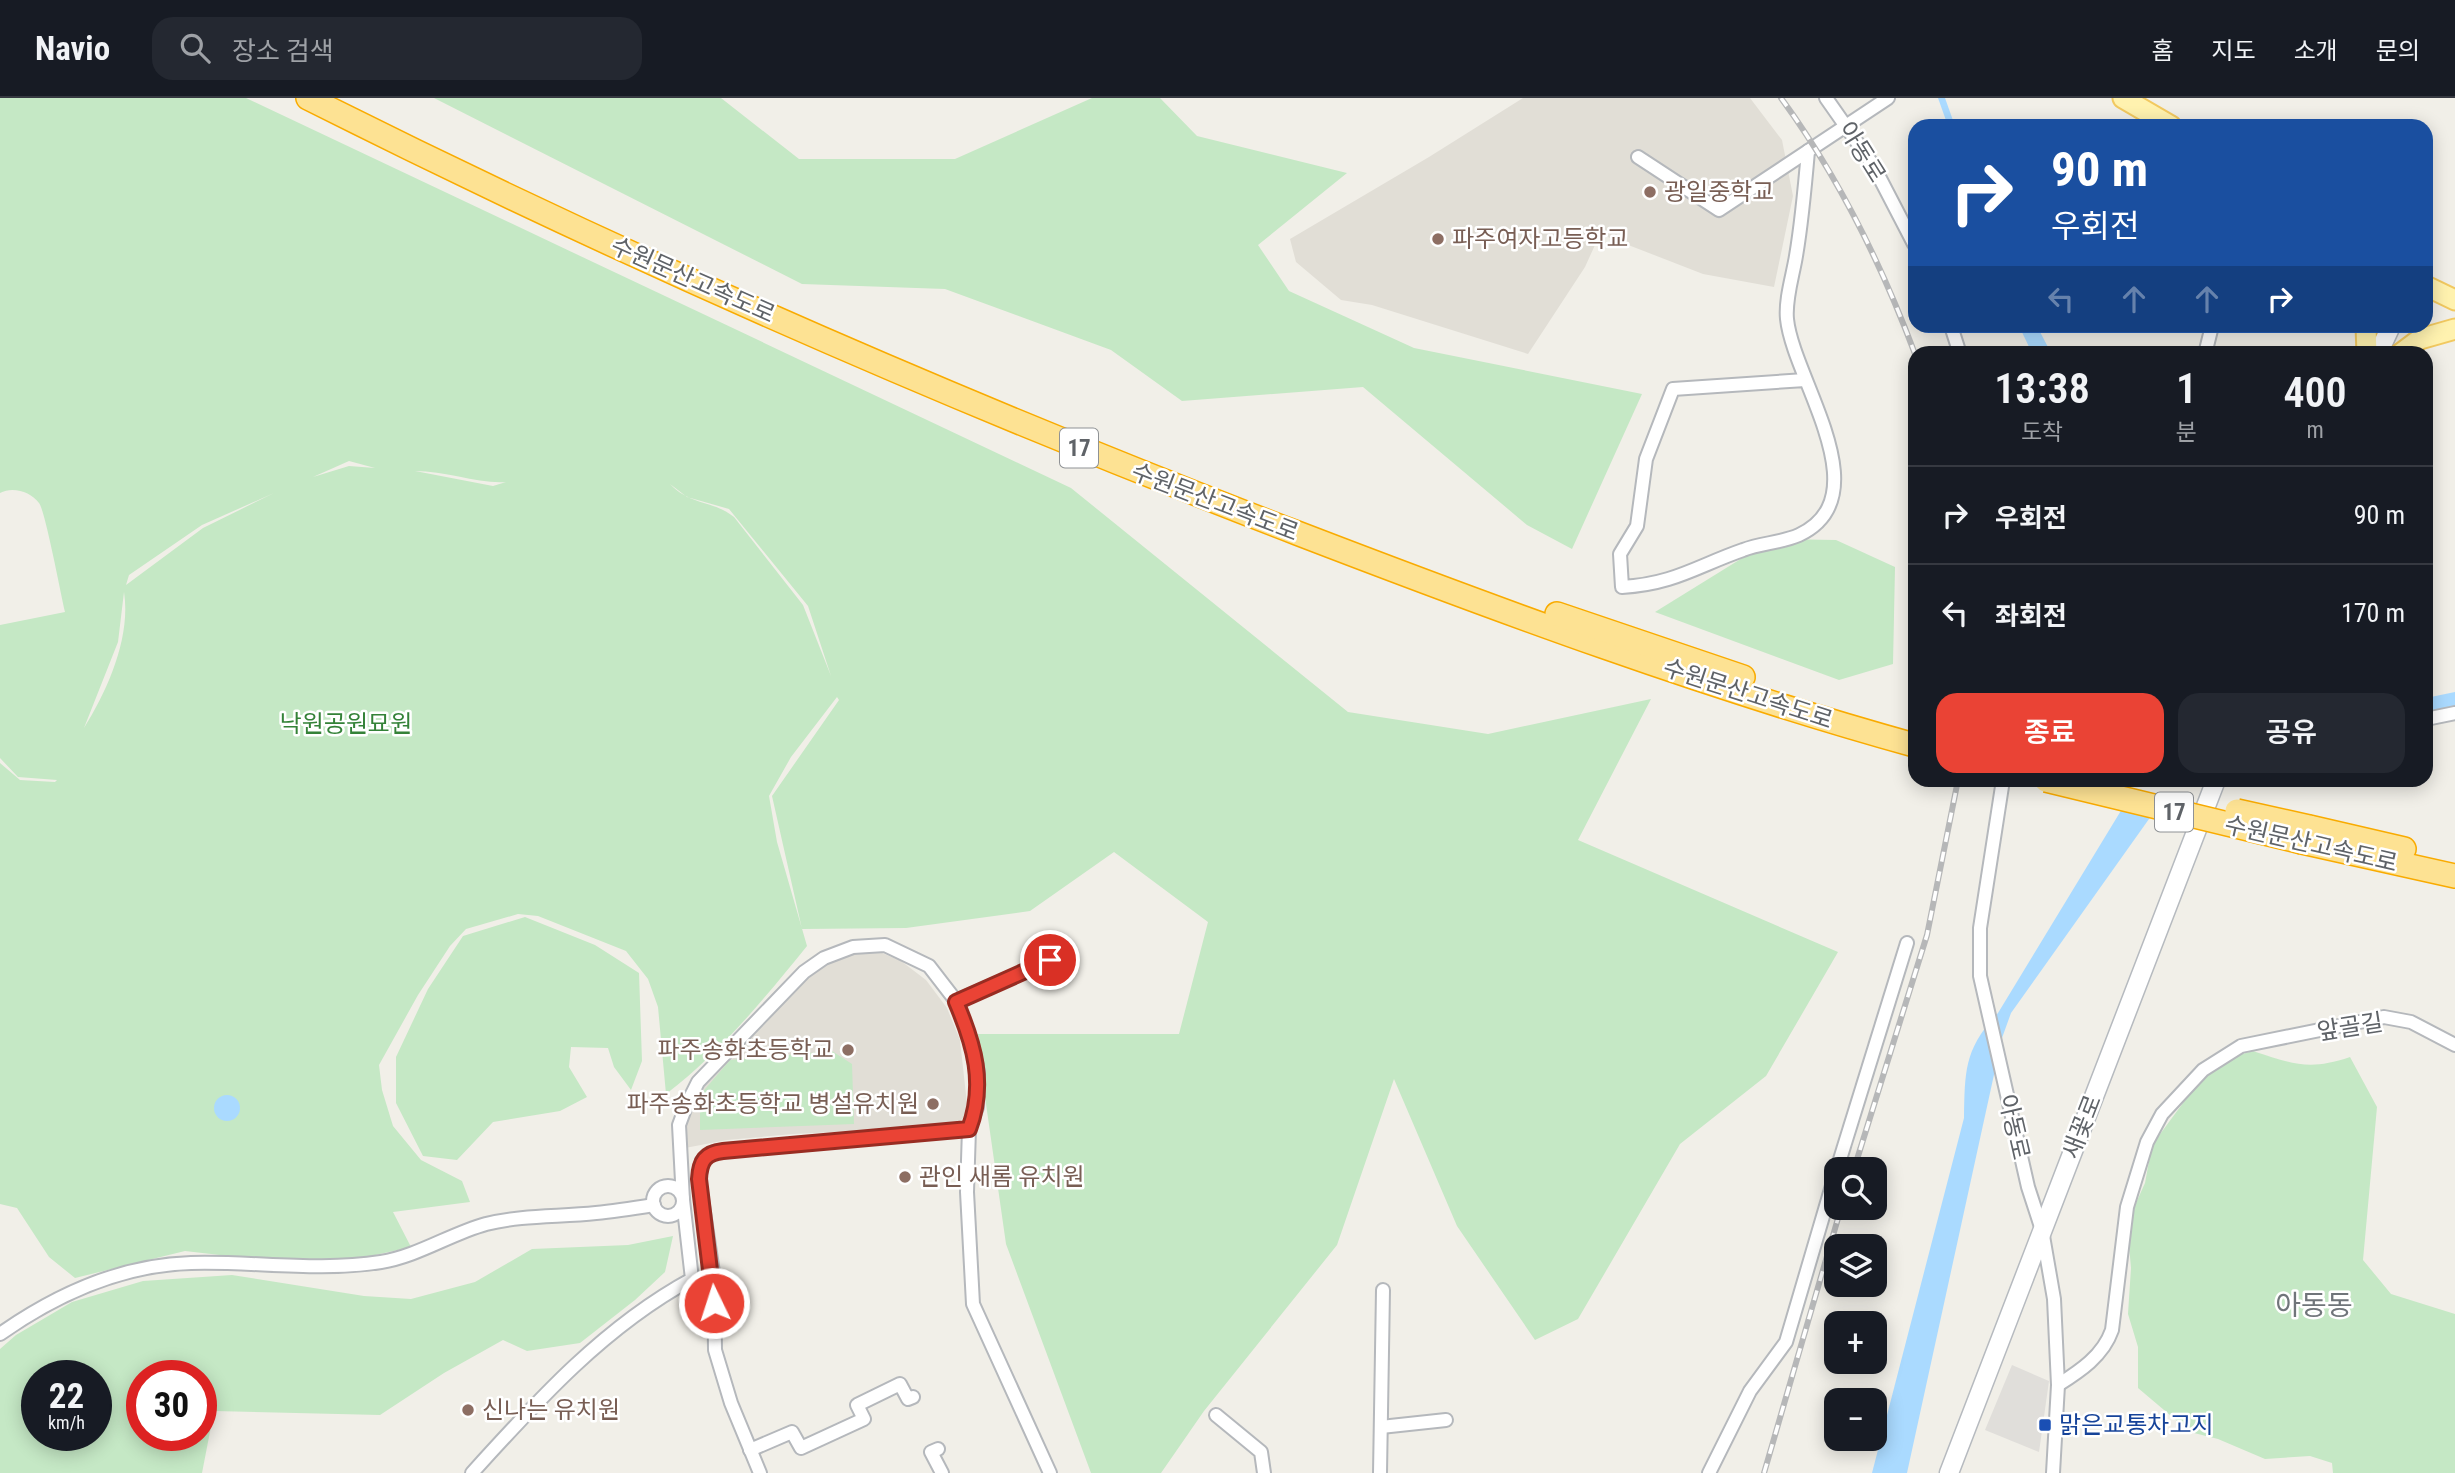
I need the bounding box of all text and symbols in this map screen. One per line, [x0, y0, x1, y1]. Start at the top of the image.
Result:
search box [152, 17, 642, 80]
text: Navio [35, 29, 110, 68]
icon: search [176, 29, 214, 67]
text: 장소 검색 [232, 36, 334, 66]
text: 홈 [2151, 37, 2173, 65]
text: 지도 [2211, 37, 2256, 65]
text: 소개 [2294, 37, 2338, 65]
text: 문의 [2376, 37, 2420, 65]
street label: 아동로 [1833, 116, 1891, 188]
text: 90 m [2051, 141, 2148, 198]
icon: right [1936, 147, 2027, 238]
place label: 광일중학교 [1664, 178, 1774, 206]
marker: 광일중학교 [1642, 184, 1658, 200]
text: 우회전 [2051, 207, 2139, 245]
place label: 파주여자고등학교 [1452, 225, 1629, 253]
street label: 수원문산고속도로 [607, 231, 779, 329]
marker: 파주여자고등학교 [1430, 231, 1446, 247]
icon: left [2042, 280, 2080, 318]
icon: ahead [2115, 280, 2153, 318]
icon: ahead [2188, 280, 2226, 318]
icon: right [2261, 280, 2299, 318]
text: 13:38 [1994, 364, 2090, 413]
text: 1 [2176, 364, 2197, 413]
text: 400 [2283, 368, 2347, 417]
text: m [2306, 417, 2324, 444]
text: 도착 [2021, 419, 2063, 446]
text: 분 [2176, 419, 2197, 446]
road number: 17 [1060, 428, 1098, 468]
street label: 수원문산고속도로 [1128, 457, 1302, 547]
icon: right [1936, 496, 1974, 534]
text: 90 m [2354, 500, 2405, 530]
text: 우회전 [1995, 503, 2067, 533]
icon: left [1936, 594, 1974, 632]
text: 170 m [2341, 598, 2405, 628]
text: 좌회전 [1995, 601, 2067, 631]
street label: 수원문산고속도로 [1660, 653, 1836, 735]
button: 종료 [1936, 693, 2164, 773]
button: 공유 [2178, 693, 2405, 773]
park label: 낙원공원묘원 [280, 710, 412, 738]
road number: 17 [2155, 792, 2193, 832]
street label: 수원문산고속도로 [2222, 810, 2400, 878]
pin [1020, 930, 1080, 990]
icon: arrive [1031, 941, 1069, 979]
street label: 앞골길 [2315, 1008, 2385, 1046]
place label: 파주송화초등학교 [657, 1036, 834, 1064]
marker: 파주송화초등학교 [840, 1042, 856, 1058]
place label: 파주송화초등학교 병설유치원 [626, 1090, 919, 1118]
street label: 새꽃로 [2057, 1091, 2107, 1163]
street label: 아동로 [1993, 1092, 2035, 1162]
marker: 파주송화초등학교 병설유치원 [925, 1096, 941, 1112]
map controls [1824, 1157, 1887, 1451]
button: search [1824, 1157, 1887, 1220]
place label: 관인 새롬 유치원 [919, 1163, 1085, 1191]
marker: 관인 새롬 유치원 [897, 1169, 913, 1185]
button: layers [1824, 1234, 1887, 1297]
position arrow [677, 1266, 751, 1340]
district label: 아동동 [2275, 1289, 2353, 1322]
button: + [1824, 1311, 1887, 1374]
speed limit sign: 30 [126, 1360, 217, 1451]
text: 22 [49, 1376, 84, 1417]
button: − [1824, 1388, 1887, 1451]
place label: 신나는 유치원 [482, 1396, 620, 1424]
marker: 신나는 유치원 [460, 1402, 476, 1418]
place label: 맑은교통차고지 [2059, 1411, 2214, 1439]
text: km/h [48, 1412, 85, 1433]
marker: 맑은교통차고지 [2037, 1417, 2053, 1433]

